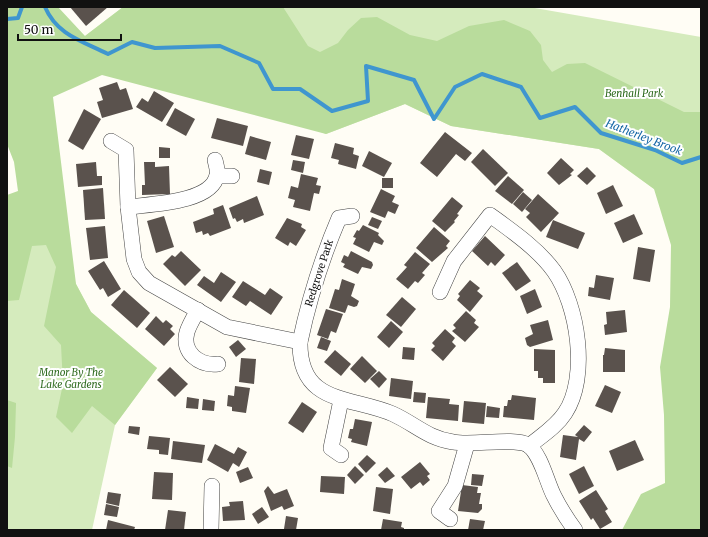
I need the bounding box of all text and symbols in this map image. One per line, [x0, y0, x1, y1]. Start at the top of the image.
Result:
scale bar [18, 16, 121, 42]
text: 50 m [24, 22, 53, 37]
park label: Benhall Park [605, 87, 664, 100]
water label: Hatherley Brook [603, 116, 684, 158]
street label: Redgrove Park [302, 237, 336, 308]
park label: Manor By The Lake Gardens [38, 366, 103, 391]

